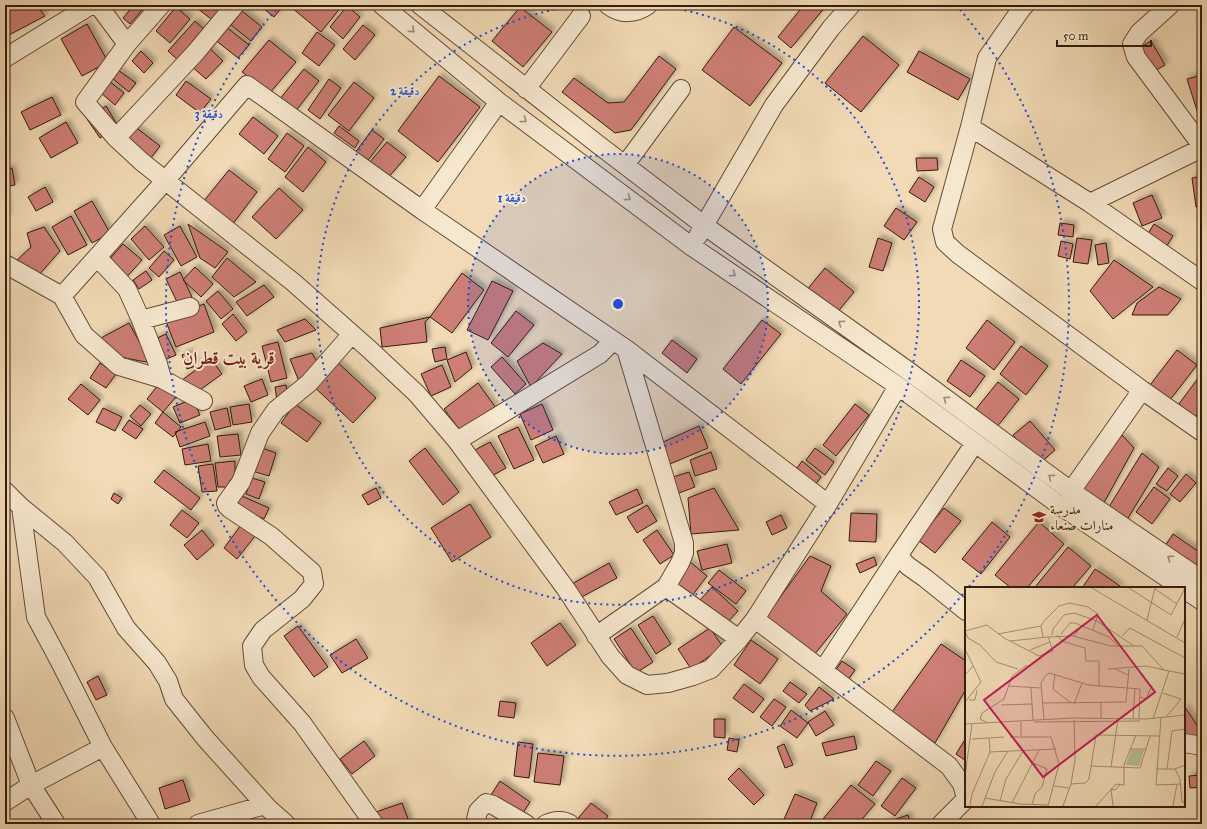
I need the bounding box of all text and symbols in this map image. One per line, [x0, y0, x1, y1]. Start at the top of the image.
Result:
scale bar [1057, 22, 1151, 48]
one-way arrow [407, 25, 414, 32]
text: 50 m [1063, 29, 1088, 43]
text: 2 دقيقة [390, 84, 420, 98]
text: 3 دقيقة [195, 107, 223, 122]
one-way arrow [519, 116, 526, 123]
text: 1 دقيقة [498, 191, 526, 205]
one-way arrow [623, 193, 630, 200]
one-way arrow [729, 269, 736, 277]
centre of rings [611, 297, 625, 311]
one-way arrow [838, 320, 845, 328]
district label: قرية بيت قطران [183, 347, 275, 370]
one-way arrow [944, 397, 951, 404]
one-way arrow [1048, 474, 1055, 481]
place label: مدرسة منارات صنعاء [1050, 501, 1114, 534]
school or university icon: مدرسة منارات صنعاء [1031, 509, 1047, 525]
one-way arrow [1167, 555, 1174, 563]
inset map [965, 587, 1185, 807]

